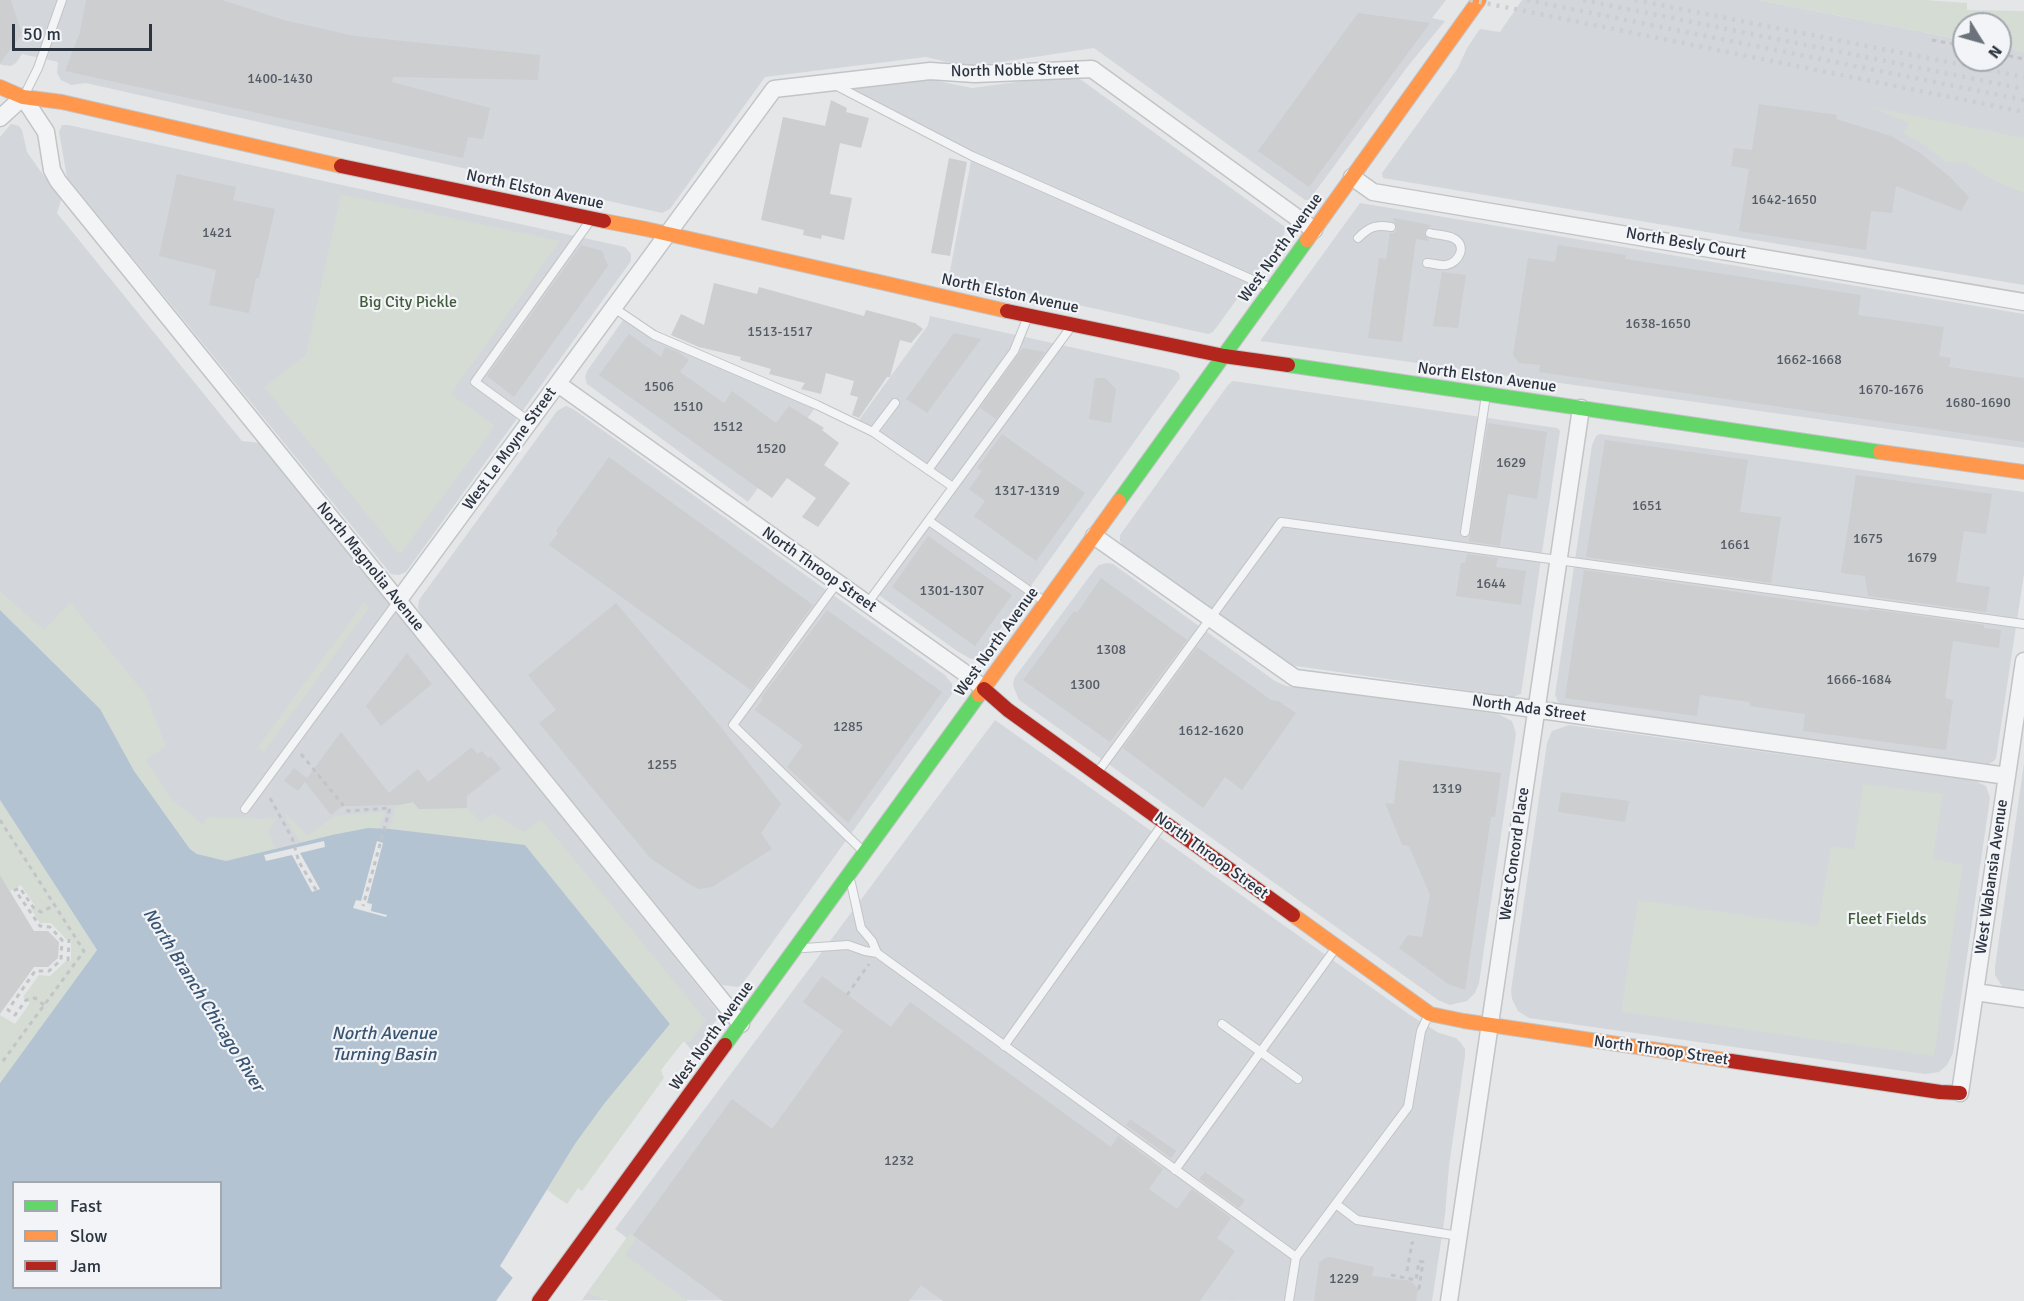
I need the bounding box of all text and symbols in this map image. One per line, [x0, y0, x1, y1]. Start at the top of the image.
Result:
scale bar [15, 12, 154, 50]
north arrow [1952, 12, 2012, 72]
text: 50 m [23, 23, 61, 45]
text: N [1983, 41, 2006, 62]
street label: North Noble Street [951, 60, 1079, 82]
house number: 1400-1430 [247, 71, 313, 87]
street label: North Elston Avenue [465, 166, 605, 214]
street label: West North Avenue [1235, 190, 1327, 306]
house number: 1642-1650 [1751, 192, 1817, 208]
street label: North Besly Court [1624, 224, 1748, 264]
house number: 1421 [202, 225, 232, 241]
street label: North Elston Avenue [940, 270, 1080, 318]
park label: Big City Pickle [359, 293, 457, 313]
house number: 1638-1650 [1625, 316, 1691, 332]
house number: 1513-1517 [747, 324, 813, 340]
house number: 1662-1668 [1776, 352, 1842, 368]
street label: North Elston Avenue [1416, 359, 1558, 397]
house number: 1506 [644, 379, 674, 395]
house number: 1670-1676 [1858, 382, 1924, 398]
street label: West Le Moyne Street [459, 384, 561, 514]
house number: 1680-1690 [1945, 395, 2011, 411]
house number: 1510 [673, 399, 703, 415]
house number: 1512 [713, 419, 743, 435]
house number: 1520 [756, 441, 786, 457]
house number: 1629 [1496, 455, 1526, 471]
house number: 1317-1319 [994, 483, 1060, 499]
house number: 1651 [1632, 498, 1662, 514]
street label: North Magnolia Avenue [312, 499, 428, 635]
street label: North Throop Street [758, 523, 880, 617]
house number: 1675 [1853, 531, 1883, 547]
house number: 1661 [1720, 537, 1750, 553]
house number: 1679 [1907, 550, 1937, 566]
house number: 1644 [1476, 576, 1506, 592]
house number: 1301-1307 [920, 583, 984, 599]
street label: West North Avenue [951, 584, 1043, 700]
house number: 1308 [1096, 642, 1126, 658]
house number: 1666-1684 [1826, 672, 1892, 688]
house number: 1300 [1070, 677, 1100, 693]
street label: North Ada Street [1471, 692, 1587, 726]
house number: 1285 [833, 719, 863, 735]
house number: 1612-1620 [1178, 723, 1244, 739]
house number: 1255 [647, 757, 677, 773]
house number: 1319 [1432, 781, 1462, 797]
street label: West Concord Place [1496, 786, 1534, 922]
street label: West Wabansia Avenue [1972, 798, 2012, 956]
street label: North Throop Street [1150, 808, 1272, 904]
water label: North Branch Chicago River [138, 904, 268, 1096]
park label: Fleet Fields [1848, 910, 1926, 930]
street label: West North Avenue [666, 978, 758, 1094]
water label: North Avenue Turning Basin [332, 1023, 436, 1066]
street label: North Throop Street [1592, 1032, 1730, 1070]
house number: 1232 [884, 1153, 914, 1169]
legend [12, 1181, 222, 1289]
text: Fast [70, 1195, 102, 1217]
text: Slow [70, 1225, 107, 1247]
text: Jam [70, 1255, 101, 1277]
house number: 1229 [1329, 1271, 1359, 1287]

